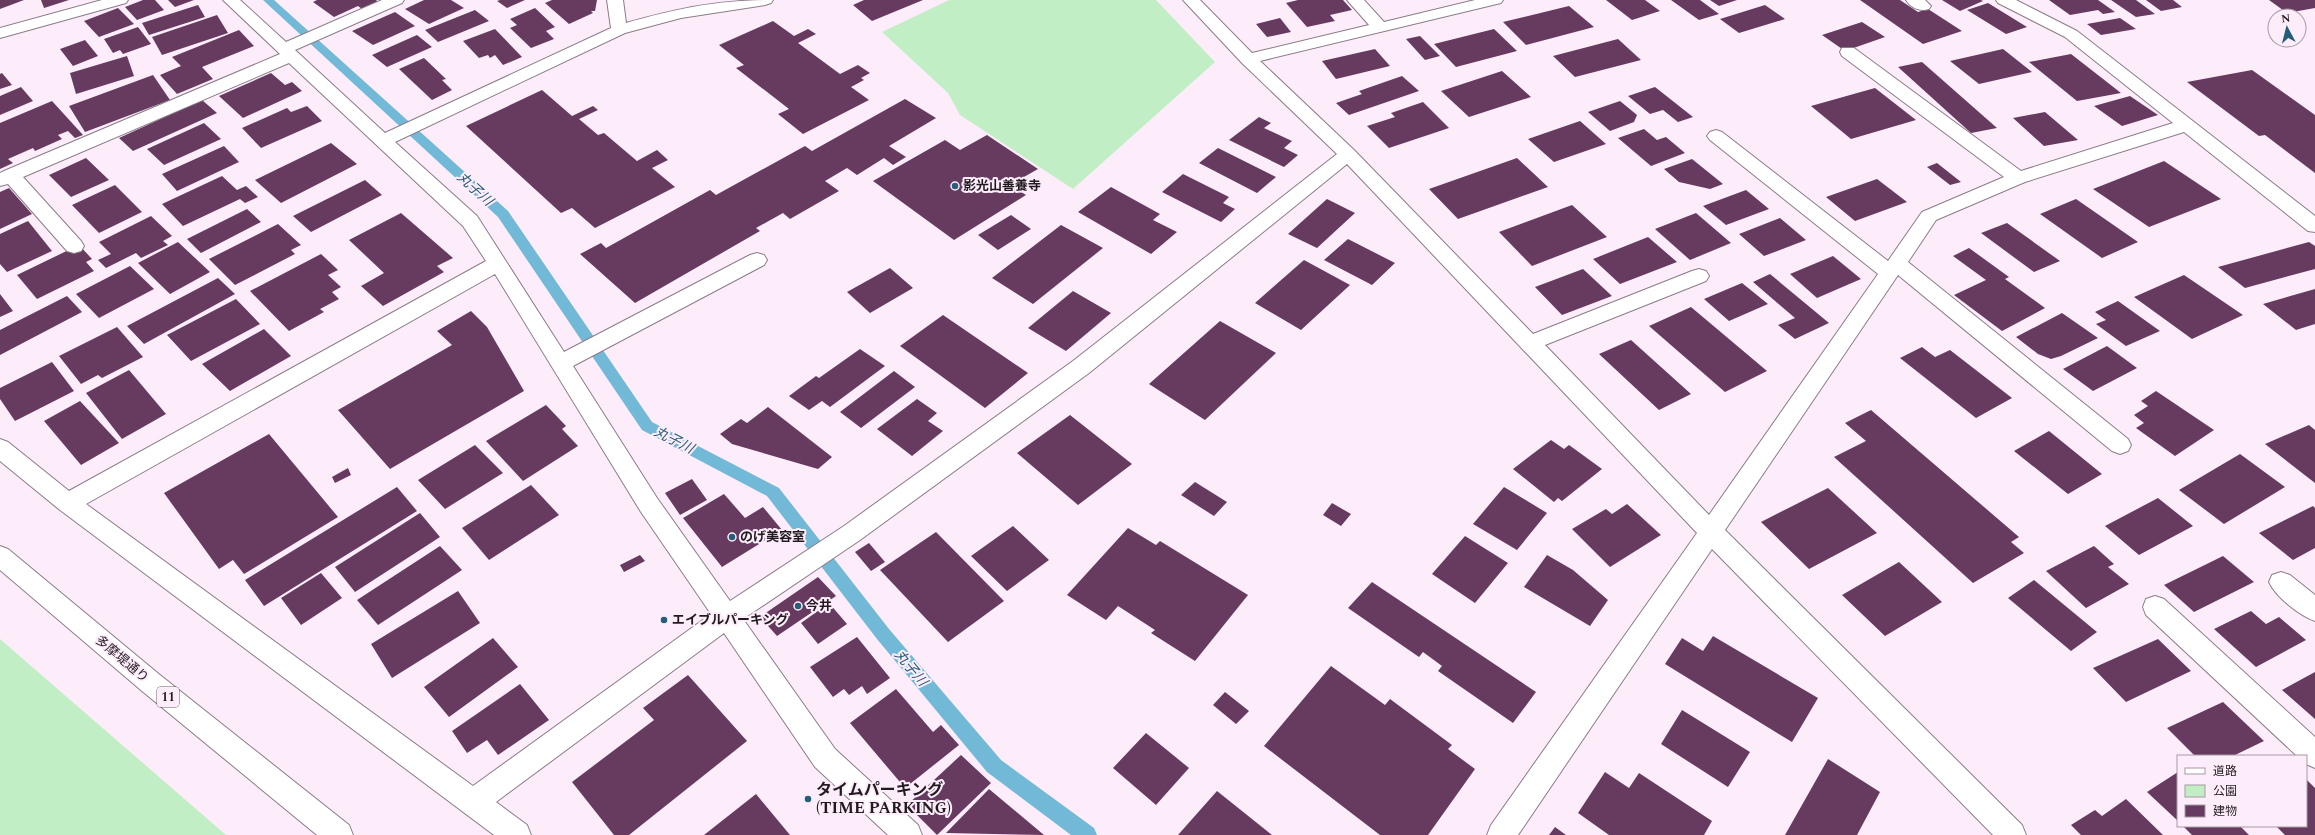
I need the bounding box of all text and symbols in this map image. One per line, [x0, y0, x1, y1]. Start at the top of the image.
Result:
north arrow [2267, 8, 2307, 48]
text: N [2280, 10, 2291, 28]
water label: 丸子川 [452, 167, 499, 212]
place label: 影光山善養寺 [963, 176, 1041, 196]
marker: 影光山善養寺 [950, 181, 960, 191]
water label: 丸子川 [651, 421, 699, 460]
place label: のげ美容室 [740, 527, 805, 547]
marker: のげ美容室 [727, 532, 737, 542]
place label: 今井 [806, 596, 832, 616]
marker: 今井 [793, 601, 803, 611]
place label: エイブルパーキング [672, 610, 789, 630]
marker: エイブルパーキング [659, 615, 669, 625]
street label: 多摩堤通り [91, 630, 153, 688]
water label: 丸子川 [889, 645, 934, 692]
road number: 11 [157, 687, 179, 707]
legend [2177, 755, 2307, 827]
text: 道路 [2213, 762, 2237, 781]
place label: タイムパーキング (TIME PARKING) [816, 778, 951, 820]
text: 公園 [2213, 782, 2237, 801]
marker: タイムパーキング (TIME PARKING) [803, 794, 813, 804]
text: 建物 [2213, 802, 2237, 821]

